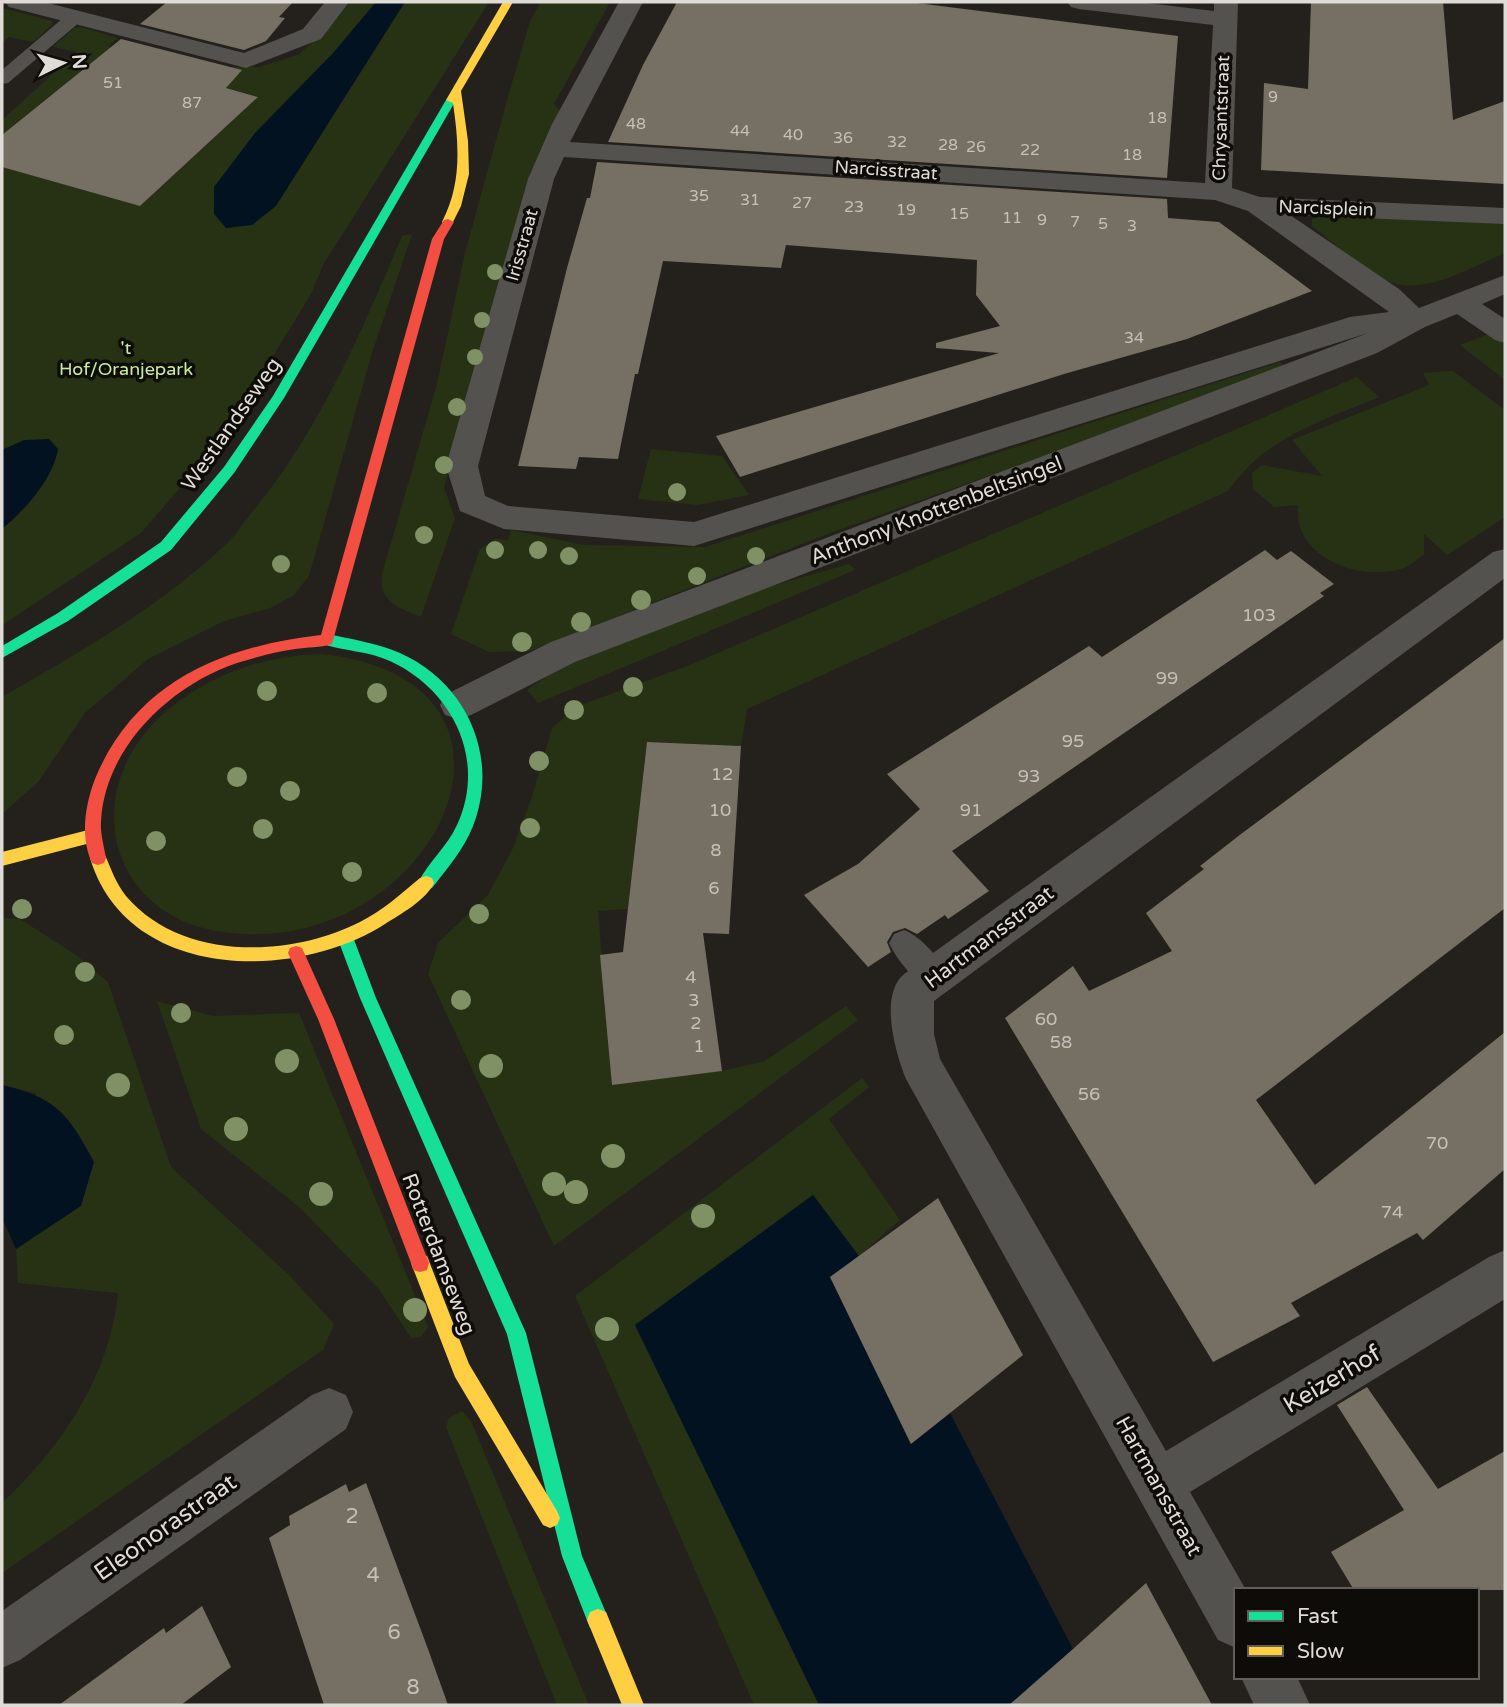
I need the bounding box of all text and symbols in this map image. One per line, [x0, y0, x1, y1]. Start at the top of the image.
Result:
north arrow [28, 28, 98, 98]
text: N [67, 53, 91, 70]
street label: Chrysantstraat [1208, 55, 1234, 181]
house number: 51 [103, 73, 123, 93]
house number: 9 [1268, 87, 1278, 107]
house number: 87 [182, 93, 202, 113]
house number: 18 [1147, 108, 1167, 128]
house number: 48 [626, 114, 646, 134]
house number: 44 [730, 121, 750, 141]
house number: 40 [783, 125, 803, 145]
house number: 36 [833, 128, 853, 148]
house number: 32 [887, 132, 907, 152]
house number: 28 [938, 135, 958, 155]
house number: 26 [966, 137, 986, 157]
house number: 22 [1020, 140, 1040, 160]
house number: 18 [1122, 145, 1142, 165]
street label: Narcisstraat [834, 155, 938, 185]
house number: 35 [689, 186, 709, 206]
house number: 31 [740, 190, 760, 210]
house number: 27 [792, 193, 812, 213]
street label: Narcisplein [1278, 195, 1374, 221]
house number: 23 [844, 197, 864, 217]
house number: 19 [896, 200, 916, 220]
house number: 15 [949, 204, 969, 224]
street label: Irisstraat [501, 206, 543, 284]
house number: 11 [1002, 208, 1022, 228]
house number: 9 [1037, 210, 1047, 230]
house number: 7 [1070, 212, 1080, 232]
house number: 5 [1098, 214, 1108, 234]
house number: 3 [1127, 216, 1137, 236]
house number: 34 [1124, 328, 1144, 348]
park label: 't Hof/Oranjepark [59, 337, 193, 380]
street label: Westlandseweg [176, 353, 287, 496]
street label: Anthony Knottenbeltsingel [807, 451, 1066, 570]
house number: 103 [1242, 604, 1276, 626]
house number: 99 [1156, 667, 1178, 689]
house number: 95 [1062, 730, 1084, 752]
house number: 12 [711, 763, 733, 785]
house number: 93 [1018, 765, 1040, 787]
house number: 10 [709, 799, 731, 821]
house number: 91 [960, 799, 982, 821]
house number: 8 [710, 839, 722, 861]
house number: 6 [708, 877, 720, 899]
street label: Hartmansstraat [920, 881, 1059, 994]
house number: 4 [685, 966, 697, 988]
house number: 3 [688, 989, 700, 1011]
house number: 60 [1035, 1008, 1057, 1030]
house number: 2 [690, 1012, 702, 1034]
house number: 58 [1050, 1031, 1072, 1053]
house number: 1 [693, 1035, 705, 1057]
house number: 56 [1078, 1083, 1100, 1105]
house number: 70 [1426, 1132, 1448, 1154]
street label: Rotterdamseweg [396, 1170, 481, 1338]
house number: 74 [1381, 1201, 1403, 1223]
street label: Keizerhof [1278, 1339, 1387, 1420]
street label: Hartmansstraat [1110, 1412, 1207, 1560]
street label: Eleonorastraat [89, 1468, 242, 1587]
house number: 2 [345, 1504, 359, 1529]
house number: 4 [366, 1563, 380, 1588]
legend [1234, 1588, 1479, 1679]
text: Fast [1297, 1604, 1338, 1629]
house number: 6 [387, 1620, 401, 1645]
text: Slow [1297, 1639, 1345, 1664]
house number: 8 [406, 1675, 420, 1700]

